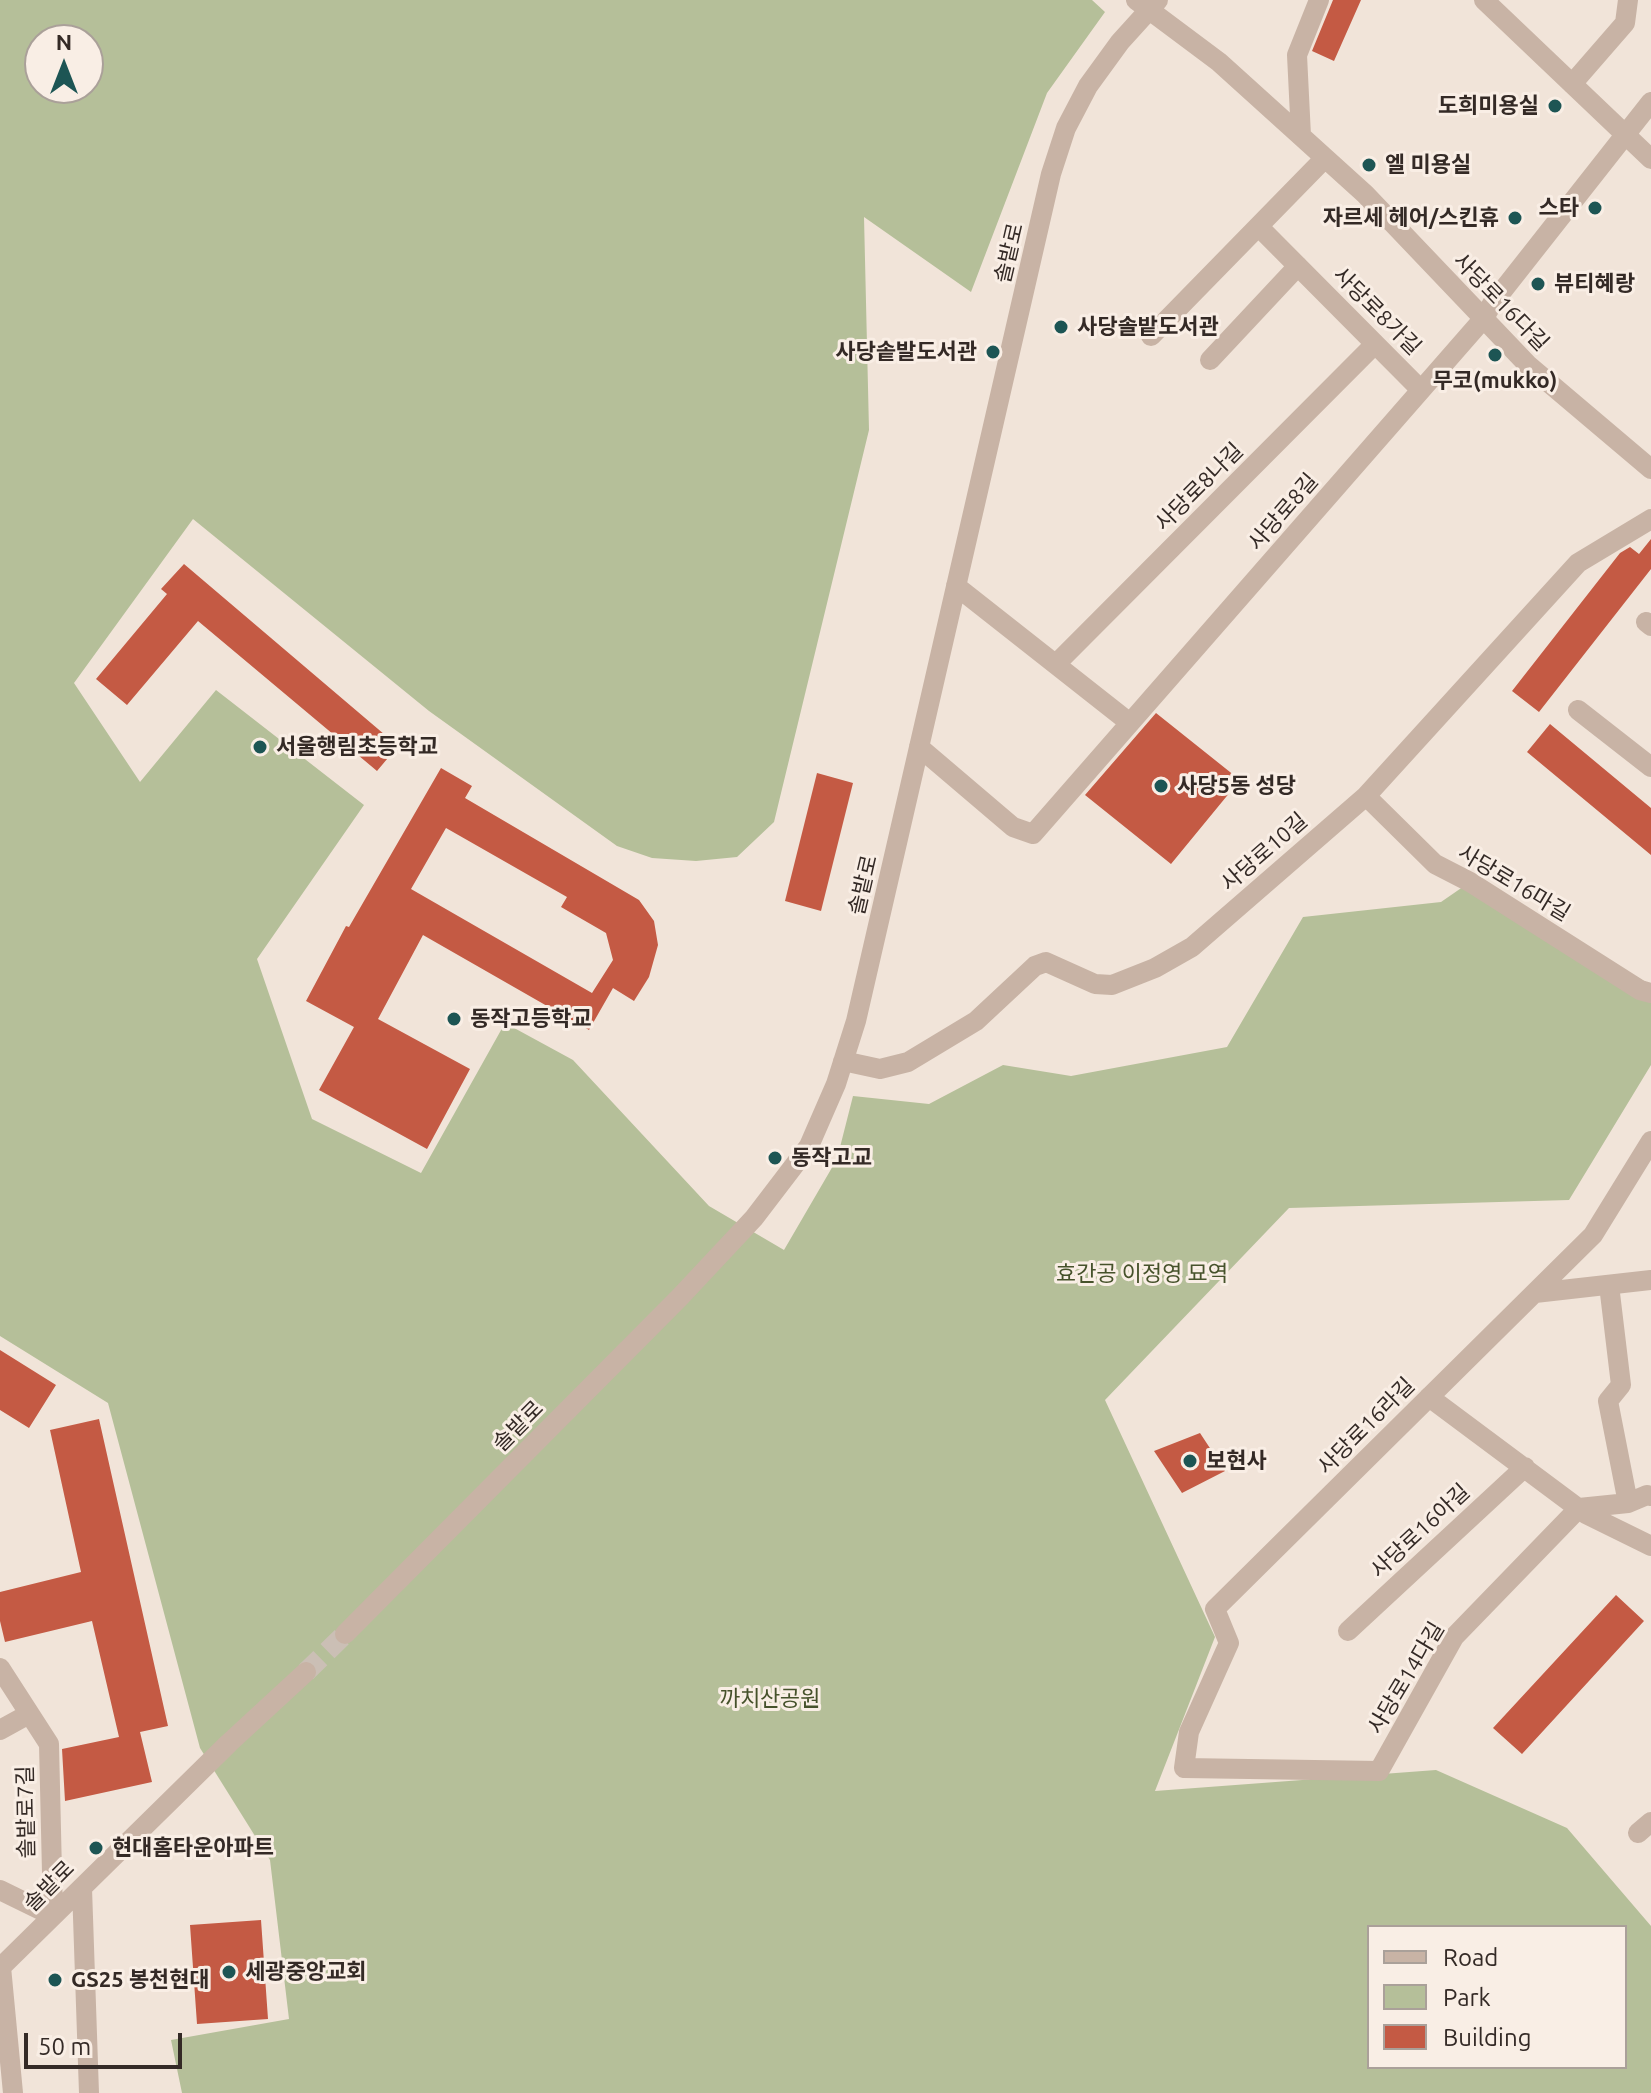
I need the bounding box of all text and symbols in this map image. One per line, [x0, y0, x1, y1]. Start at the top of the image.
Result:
north arrow [24, 24, 104, 104]
text: N [56, 29, 72, 54]
place label: 도희미용실 [1438, 93, 1539, 119]
marker: 도희미용실 [1546, 97, 1564, 115]
place label: 엘 미용실 [1385, 152, 1471, 178]
marker: 엘 미용실 [1360, 156, 1378, 174]
place label: 스타 [1539, 195, 1579, 221]
marker: 스타 [1586, 199, 1604, 217]
place label: 자르세 헤어/스킨휴 [1323, 205, 1499, 231]
marker: 자르세 헤어/스킨휴 [1506, 209, 1524, 227]
street label: 솔밭로 [989, 220, 1029, 286]
street label: 사당로16다길 [1448, 248, 1554, 356]
street label: 사당로8가길 [1327, 261, 1427, 361]
place label: 뷰티혜랑 [1554, 271, 1635, 297]
marker: 뷰티혜랑 [1529, 275, 1547, 293]
place label: 사당솔밭도서관 [1077, 314, 1219, 340]
marker: 사당솔밭도서관 [1052, 318, 1070, 336]
place label: 사당솥발도서관 [835, 339, 977, 365]
marker: 사당솥발도서관 [984, 343, 1002, 361]
marker: 무코(mukko) [1486, 346, 1504, 364]
place label: 무코(mukko) [1433, 368, 1557, 394]
street label: 사당로8나길 [1149, 437, 1249, 537]
street label: 사당로8길 [1242, 468, 1324, 556]
place label: 서울행림초등학교 [276, 734, 438, 760]
marker: 서울행림초등학교 [251, 738, 269, 756]
place label: 사당5동 성당 [1177, 773, 1296, 799]
marker: 사당5동 성당 [1152, 777, 1170, 795]
street label: 사당로10길 [1215, 807, 1313, 897]
street label: 사당로16마길 [1453, 839, 1575, 927]
street label: 솔밭로 [843, 852, 883, 918]
place label: 동작고등학교 [470, 1006, 591, 1032]
marker: 동작고등학교 [445, 1010, 463, 1028]
place label: 동작고교 [791, 1145, 872, 1171]
marker: 동작고교 [766, 1149, 784, 1167]
park label: 효간공 이정영 묘역 [1056, 1261, 1228, 1287]
street label: 사당로16라길 [1312, 1372, 1420, 1480]
street label: 솔밭로 [487, 1395, 549, 1457]
place label: 보현사 [1206, 1448, 1267, 1474]
marker: 보현사 [1181, 1452, 1199, 1470]
street label: 사당로16아길 [1365, 1478, 1475, 1584]
street label: 사당로14다길 [1362, 1617, 1450, 1739]
park label: 까치산공원 [719, 1686, 821, 1712]
street label: 솔밭로7길 [12, 1765, 40, 1859]
place label: 현대홈타운아파트 [112, 1835, 274, 1861]
marker: 현대홈타운아파트 [87, 1839, 105, 1857]
street label: 솔밭로 [18, 1855, 80, 1917]
legend [1367, 1925, 1627, 2069]
text: Road [1443, 1944, 1498, 1971]
place label: 세광중앙교회 [245, 1959, 366, 1985]
marker: 세광중앙교회 [220, 1963, 238, 1981]
place label: GS25 봉천현대 [71, 1967, 210, 1993]
marker: GS25 봉천현대 [46, 1971, 64, 1989]
text: Park [1443, 1984, 1491, 2011]
scale bar [28, 2017, 186, 2067]
text: Building [1443, 2024, 1531, 2051]
text: 50 m [38, 2033, 91, 2060]

